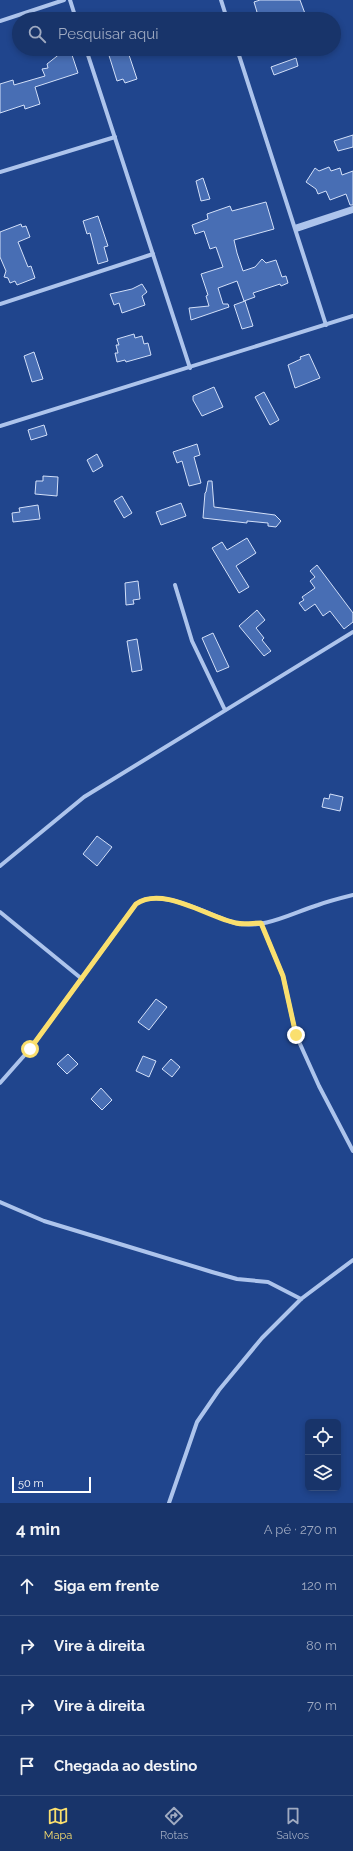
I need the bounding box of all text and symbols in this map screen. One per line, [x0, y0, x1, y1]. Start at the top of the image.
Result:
search box [12, 12, 341, 56]
icon: search [26, 23, 48, 45]
text: Pesquisar aqui [58, 25, 158, 43]
route end [287, 1026, 305, 1044]
route start [21, 1040, 39, 1058]
map controls [305, 1419, 341, 1491]
button: locate [305, 1419, 341, 1455]
button: layers [305, 1455, 341, 1491]
scale bar [12, 1475, 91, 1494]
text: 50 m [18, 1477, 44, 1490]
text: 4 min [16, 1519, 60, 1539]
text: A pé · 270 m [264, 1522, 337, 1537]
icon: ahead [16, 1575, 38, 1597]
text: Siga em frente [54, 1577, 159, 1595]
text: 120 m [301, 1578, 337, 1593]
icon: right [16, 1635, 38, 1657]
text: Vire à direita [54, 1637, 145, 1655]
text: 80 m [306, 1638, 337, 1653]
icon: right [16, 1695, 38, 1717]
text: Vire à direita [54, 1697, 145, 1715]
text: 70 m [307, 1698, 337, 1713]
icon: arrive [16, 1755, 38, 1777]
text: Chegada ao destino [54, 1757, 197, 1775]
tab: Mapa [44, 1805, 72, 1842]
tab: Rotas [160, 1805, 188, 1842]
tab: Salvos [276, 1805, 309, 1842]

